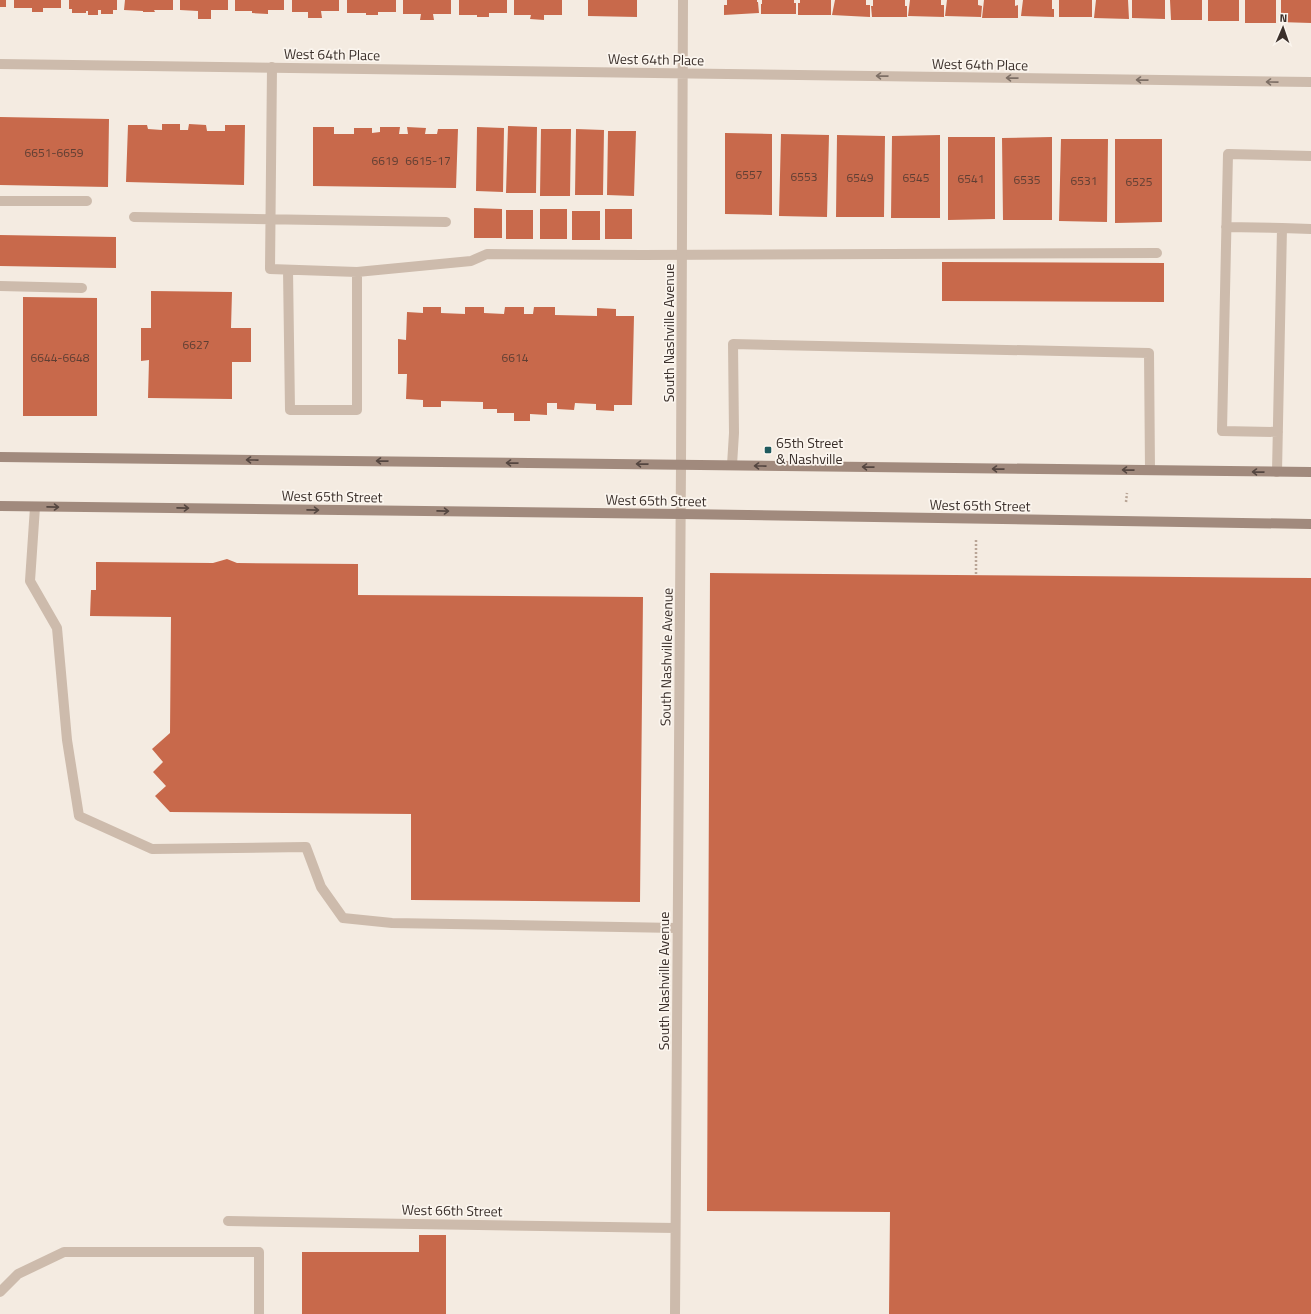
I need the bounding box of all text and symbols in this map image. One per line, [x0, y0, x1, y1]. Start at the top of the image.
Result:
north arrow [1263, 8, 1303, 48]
text: N [1279, 10, 1287, 26]
street label: West 64th Place [284, 43, 380, 65]
street label: West 64th Place [608, 48, 704, 70]
street label: West 64th Place [932, 53, 1028, 75]
one-way arrow [876, 72, 889, 80]
one-way arrow [1006, 74, 1019, 82]
one-way arrow [1136, 76, 1149, 84]
one-way arrow [1266, 78, 1279, 86]
house number: 6651-6659 [24, 143, 84, 162]
house number: 6619 [372, 151, 399, 170]
house number: 6615-17 [405, 151, 451, 170]
house number: 6557 [736, 165, 762, 184]
house number: 6553 [791, 167, 817, 186]
house number: 6549 [847, 168, 874, 187]
house number: 6545 [903, 168, 930, 187]
house number: 6541 [958, 169, 984, 188]
house number: 6535 [1014, 170, 1041, 189]
house number: 6531 [1071, 171, 1097, 190]
house number: 6525 [1126, 172, 1153, 191]
street label: South Nashville Avenue [658, 264, 679, 402]
house number: 6627 [183, 335, 209, 354]
house number: 6644-6648 [30, 348, 90, 367]
house number: 6614 [502, 348, 529, 367]
place label: 65th Street & Nashville [776, 432, 843, 469]
marker: 65th Street & Nashville [763, 445, 773, 455]
one-way arrow [246, 456, 259, 463]
one-way arrow [376, 457, 389, 465]
one-way arrow [506, 459, 519, 467]
one-way arrow [636, 460, 649, 468]
one-way arrow [754, 462, 767, 469]
one-way arrow [862, 463, 875, 471]
one-way arrow [992, 465, 1005, 472]
one-way arrow [1122, 466, 1135, 474]
one-way arrow [1252, 468, 1265, 476]
street label: West 65th Street [281, 485, 383, 507]
street label: West 65th Street [605, 489, 707, 511]
street label: West 65th Street [929, 494, 1031, 516]
one-way arrow [46, 503, 59, 511]
one-way arrow [176, 504, 189, 512]
one-way arrow [306, 506, 319, 514]
one-way arrow [436, 507, 449, 515]
street label: South Nashville Avenue [654, 588, 678, 726]
street label: South Nashville Avenue [653, 912, 674, 1050]
street label: West 66th Street [401, 1199, 503, 1221]

